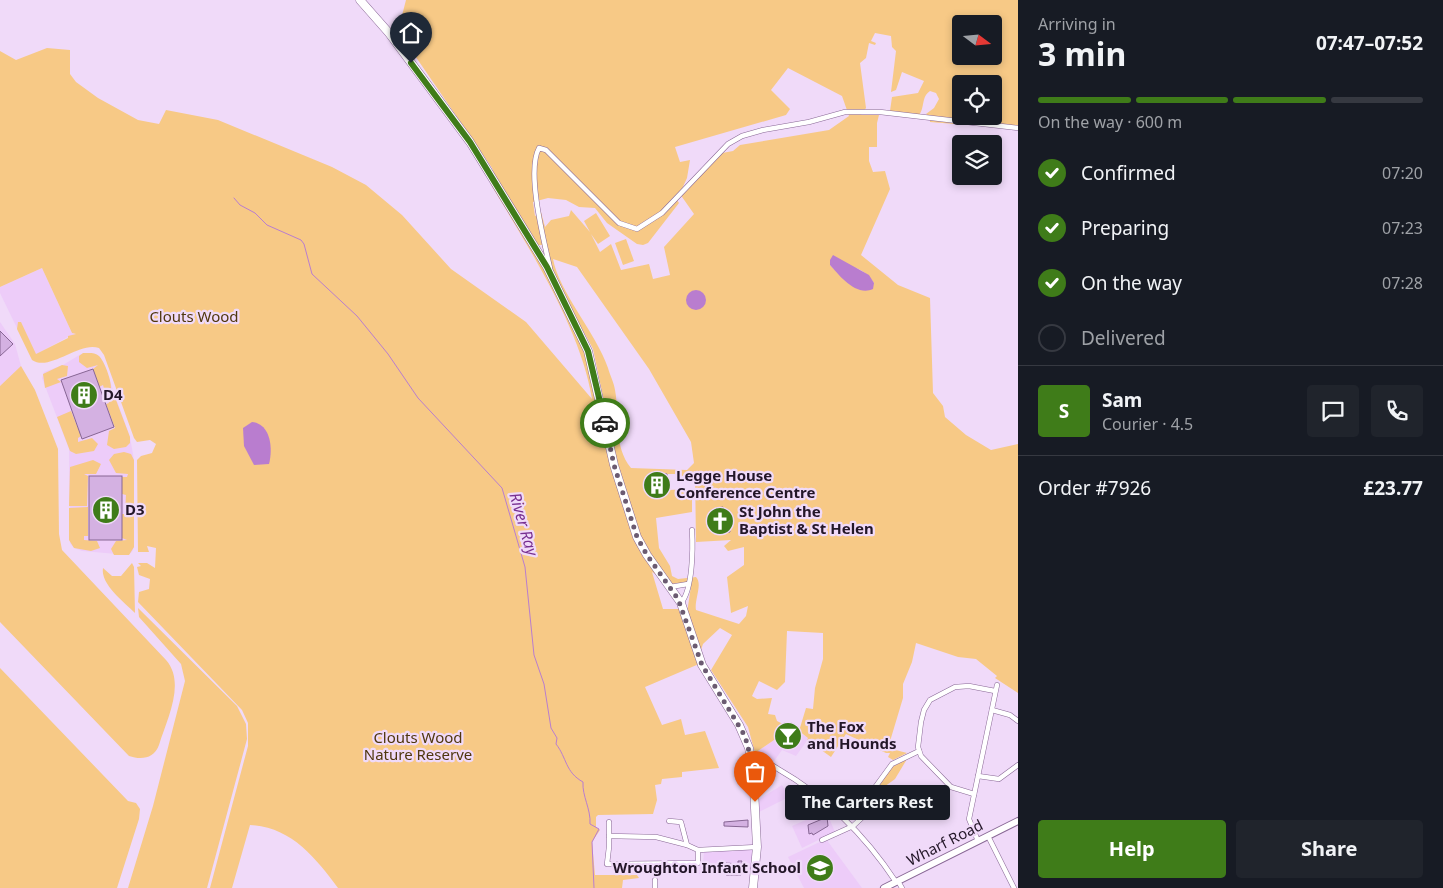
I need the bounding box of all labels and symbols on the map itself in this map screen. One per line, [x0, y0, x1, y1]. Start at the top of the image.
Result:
pin [390, 12, 432, 63]
north arrow [952, 15, 1002, 65]
park label: Clouts Wood [149, 306, 239, 326]
building icon: D4 [69, 380, 99, 410]
place label: D4 [103, 384, 123, 404]
courier [580, 398, 630, 448]
place label: Legge House Conference Centre [676, 465, 815, 502]
building icon: Legge House Conference Centre [642, 470, 672, 500]
water label: River Ray [504, 490, 544, 560]
building icon: D3 [91, 495, 121, 525]
place label: D3 [125, 499, 145, 519]
place label: St John the Baptist & St Helen [739, 501, 874, 538]
church icon: St John the Baptist & St Helen [705, 506, 735, 536]
place label: The Fox and Hounds [807, 716, 896, 753]
bar icon: The Fox and Hounds [773, 721, 803, 751]
park label: Clouts Wood Nature Reserve [364, 727, 472, 764]
pin [734, 751, 776, 802]
callout: The Carters Rest [785, 784, 950, 820]
street label: Wharf Road [903, 814, 986, 870]
school or university icon: Wroughton Infant School [805, 853, 835, 883]
place label: Wroughton Infant School [613, 857, 801, 877]

